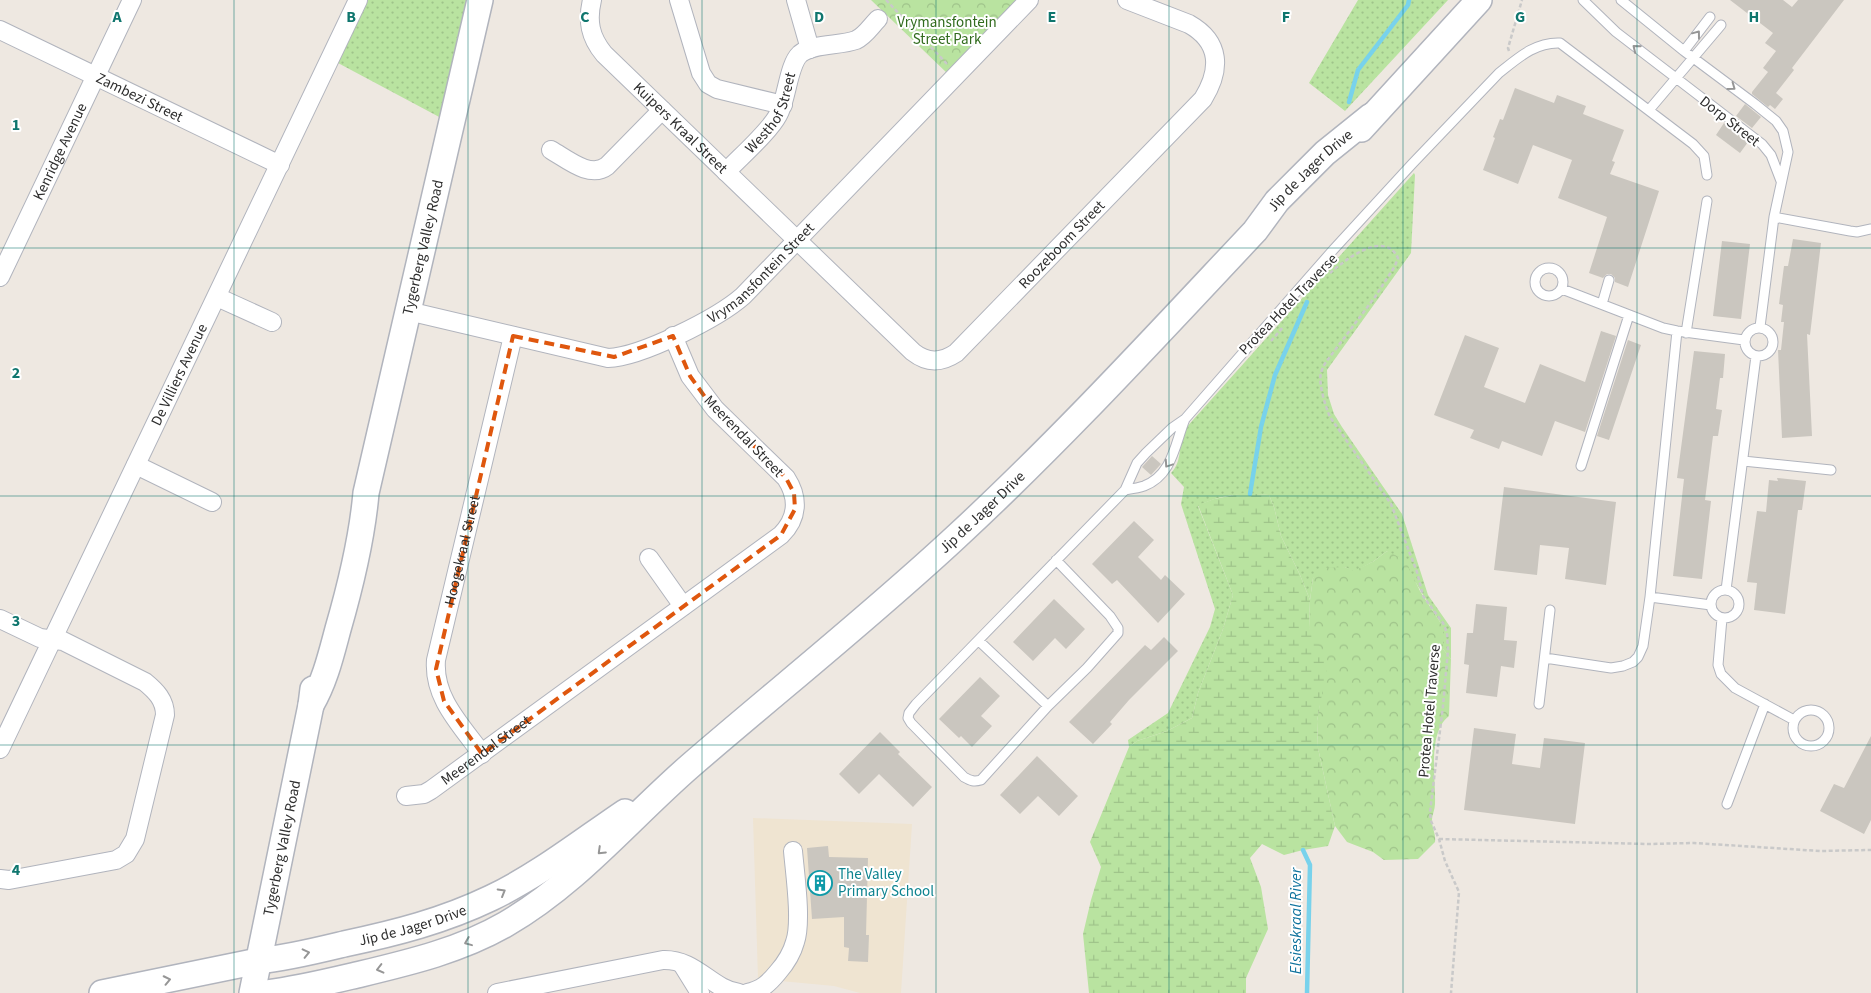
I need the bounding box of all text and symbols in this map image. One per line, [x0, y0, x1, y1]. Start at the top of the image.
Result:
text: A [111, 6, 122, 28]
text: B [346, 6, 356, 28]
text: C [580, 6, 590, 28]
text: D [814, 6, 824, 28]
text: E [1048, 6, 1056, 28]
text: F [1282, 6, 1290, 28]
text: G [1515, 6, 1525, 28]
text: H [1749, 6, 1759, 28]
park label: Vrymansfontein Street Park [897, 12, 997, 50]
one-way arrow [1691, 31, 1699, 40]
one-way arrow [1633, 44, 1642, 53]
street label: Zambezi Street [92, 68, 186, 128]
street label: Westhof Street [740, 70, 801, 159]
street label: Kuipers Kraal Street [628, 78, 732, 179]
one-way arrow [1726, 81, 1736, 90]
street label: Dorp Street [1695, 91, 1764, 152]
street label: Kenridge Avenue [28, 100, 92, 204]
text: 1 [12, 114, 20, 136]
street label: Jip de Jager Drive [1263, 125, 1357, 216]
street label: Tygerberg Valley Road [397, 178, 449, 317]
street label: Roozeboom Street [1014, 196, 1110, 294]
street label: Vrymansfontein Street [704, 218, 819, 329]
street label: Protea Hotel Traverse [1234, 249, 1342, 360]
street label: De Villiers Avenue [146, 320, 213, 429]
text: 2 [12, 362, 20, 384]
street label: Meerendal Street [699, 391, 788, 482]
one-way arrow [1165, 458, 1174, 468]
street label: Jip de Jager Drive [935, 467, 1030, 558]
street label: Hoogekraal Street [439, 493, 486, 608]
text: 3 [12, 610, 20, 632]
street label: Protea Hotel Traverse [1413, 643, 1446, 779]
street label: Meerendal Street [437, 711, 536, 790]
street label: Tygerberg Valley Road [258, 778, 306, 918]
one-way arrow [598, 845, 607, 854]
text: 4 [12, 859, 21, 881]
place label: The Valley Primary School [838, 864, 934, 902]
water label: Elsieskraal River [1285, 866, 1307, 974]
building icon: The Valley Primary School [807, 870, 833, 896]
one-way arrow [496, 888, 505, 898]
street label: Jip de Jager Drive [357, 900, 470, 951]
one-way arrow [464, 936, 473, 947]
one-way arrow [302, 948, 311, 959]
one-way arrow [375, 963, 384, 974]
one-way arrow [162, 975, 171, 986]

